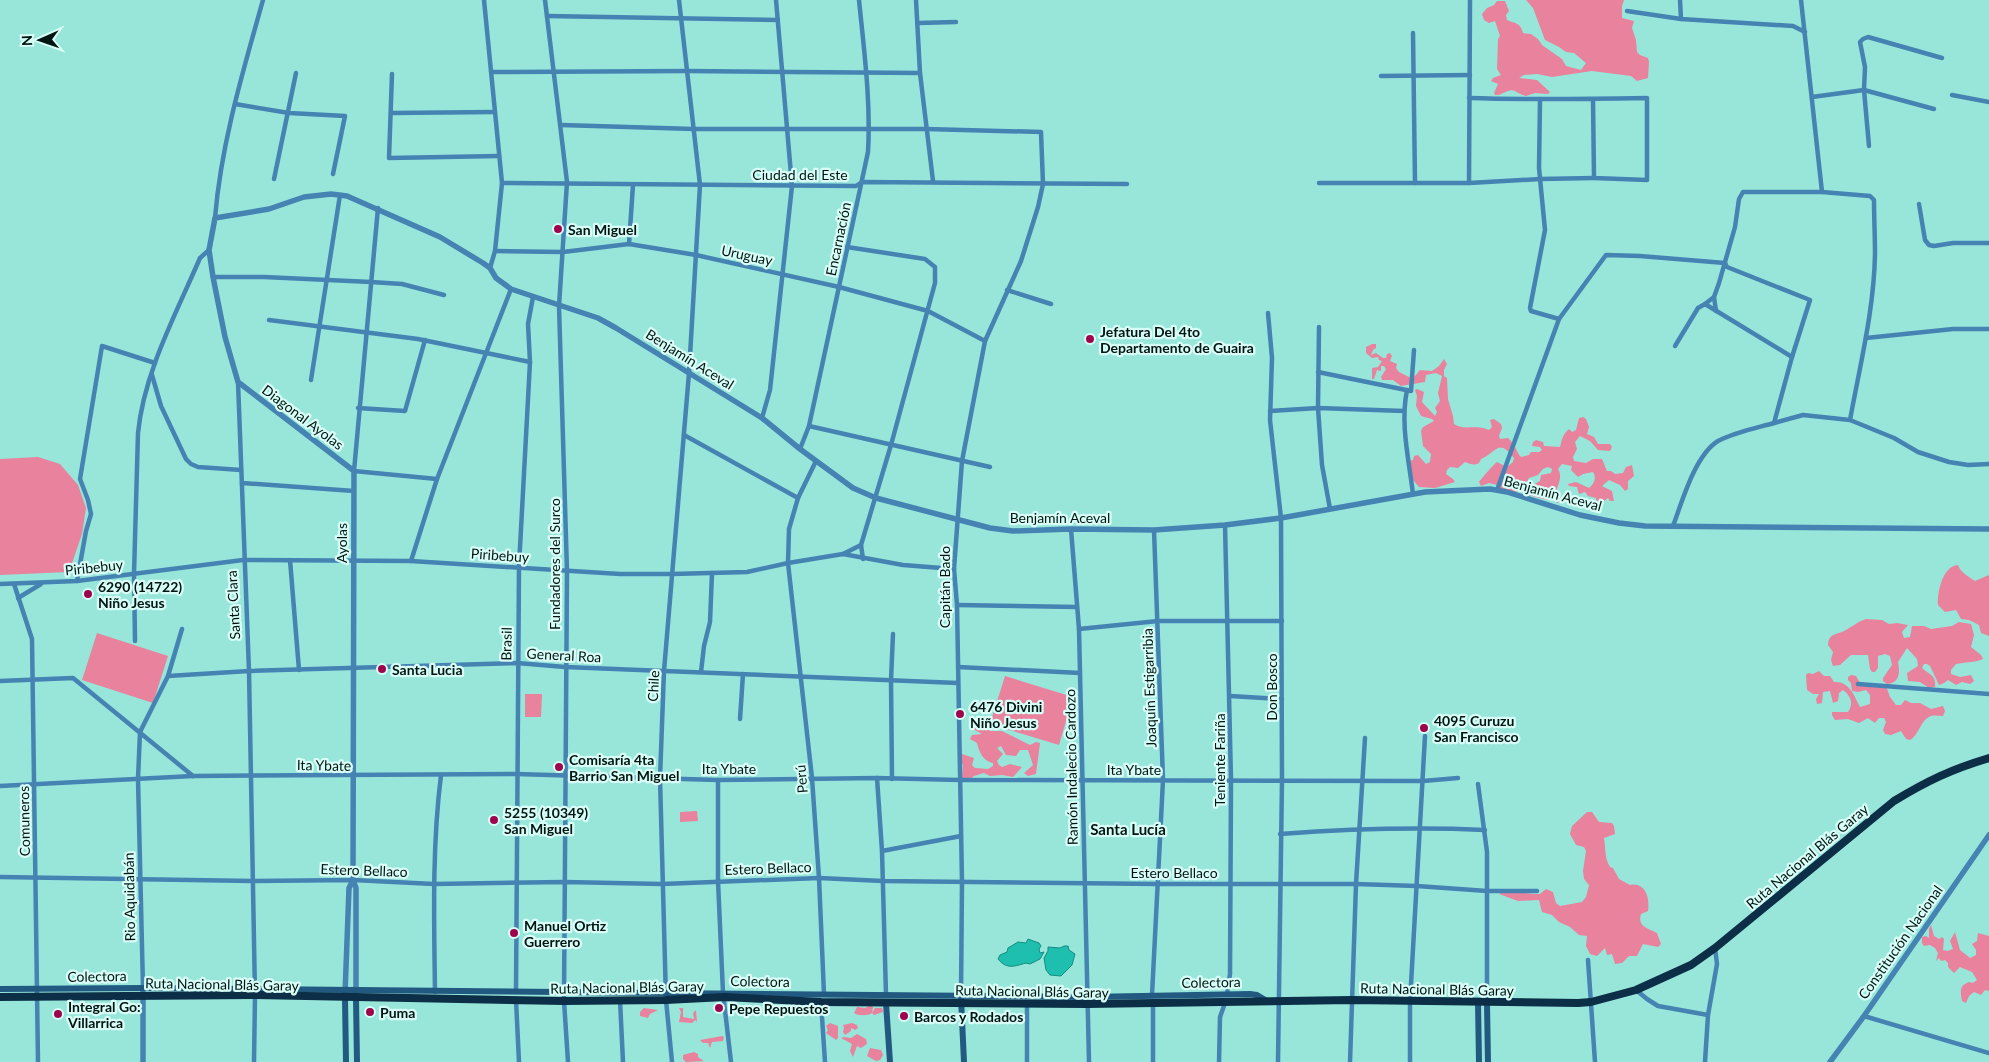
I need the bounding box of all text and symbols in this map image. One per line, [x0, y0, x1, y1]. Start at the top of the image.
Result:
north arrow [15, 15, 65, 65]
text: N [18, 35, 35, 46]
street label: Ciudad del Este [752, 166, 848, 183]
street label: Encarnación [822, 201, 854, 277]
place label: San Miguel [568, 221, 637, 238]
marker: San Miguel [552, 223, 564, 235]
street label: Uruguay [720, 241, 775, 269]
place label: Jefatura Del 4to Departamento de Guaira [1100, 323, 1254, 356]
street label: Benjamín Aceval [643, 325, 737, 393]
marker: Jefatura Del 4to Departamento de Guaira [1084, 333, 1096, 345]
street label: Diagonal Ayolas [259, 381, 347, 453]
street label: Benjamín Aceval [1502, 472, 1604, 514]
street label: Fundadores del Surco [546, 498, 563, 630]
street label: Benjamín Aceval [1010, 509, 1110, 526]
street label: Ayolas [333, 523, 350, 563]
street label: Piribebuy [470, 544, 530, 566]
street label: Capitán Bado [936, 546, 953, 628]
street label: Piribebuy [64, 555, 125, 578]
street label: Santa Clara [223, 570, 243, 640]
place label: 6290 (14722) Niño Jesus [98, 578, 182, 611]
marker: 6290 (14722) Niño Jesus [82, 588, 94, 600]
street label: Brasil [497, 627, 515, 661]
street label: Joaquín Estigarribia [1138, 628, 1160, 748]
street label: General Roa [526, 645, 602, 665]
street label: Don Bosco [1263, 653, 1280, 721]
place label: Santa Lucia [392, 661, 463, 678]
marker: Santa Lucia [376, 663, 388, 675]
street label: Chile [644, 670, 662, 702]
street label: Ramón Indalecio Cardozo [1061, 689, 1081, 845]
place label: 6476 Divini Niño Jesus [970, 698, 1042, 731]
marker: 6476 Divini Niño Jesus [954, 708, 966, 720]
place label: 4095 Curuzu San Francisco [1434, 712, 1519, 745]
street label: Teniente Fariña [1211, 713, 1228, 807]
marker: 4095 Curuzu San Francisco [1418, 722, 1430, 734]
place label: Comisaría 4ta Barrio San Miguel [569, 751, 680, 784]
street label: Ita Ybate [297, 756, 351, 774]
street label: Ita Ybate [702, 760, 756, 777]
marker: Comisaría 4ta Barrio San Miguel [553, 761, 565, 773]
street label: Ita Ybate [1107, 761, 1161, 778]
street label: Perú [791, 764, 811, 794]
street label: Comuneros [15, 786, 33, 856]
street label: Ruta Nacional Blás Garay [1743, 800, 1872, 912]
place label: 5255 (10349) San Miguel [504, 804, 588, 837]
marker: 5255 (10349) San Miguel [488, 814, 500, 826]
district label: Santa Lucía [1090, 820, 1166, 838]
street label: Rio Aquidabán [120, 852, 138, 942]
street label: Estero Bellaco [724, 858, 812, 878]
street label: Estero Bellaco [320, 860, 408, 880]
street label: Estero Bellaco [1130, 864, 1218, 881]
street label: Constitución Nacional [1854, 882, 1946, 1002]
place label: Manuel Ortiz Guerrero [524, 917, 607, 950]
marker: Manuel Ortiz Guerrero [508, 927, 520, 939]
street label: Colectora [67, 967, 127, 985]
street label: Colectora [730, 972, 790, 990]
street label: Colectora [1181, 973, 1241, 991]
street label: Ruta Nacional Blás Garay [145, 974, 300, 994]
street label: Ruta Nacional Blás Garay [550, 977, 705, 997]
street label: Ruta Nacional Blás Garay [1360, 979, 1515, 999]
street label: Ruta Nacional Blás Garay [955, 981, 1110, 1001]
place label: Integral Go: Villarrica [67, 998, 141, 1031]
place label: Pepe Repuestos [729, 1000, 828, 1017]
marker: Pepe Repuestos [713, 1002, 725, 1014]
place label: Puma [380, 1004, 415, 1021]
marker: Puma [364, 1006, 376, 1018]
marker: Integral Go: Villarrica [52, 1008, 64, 1020]
place label: Barcos y Rodados [914, 1008, 1023, 1025]
marker: Barcos y Rodados [898, 1010, 910, 1022]

